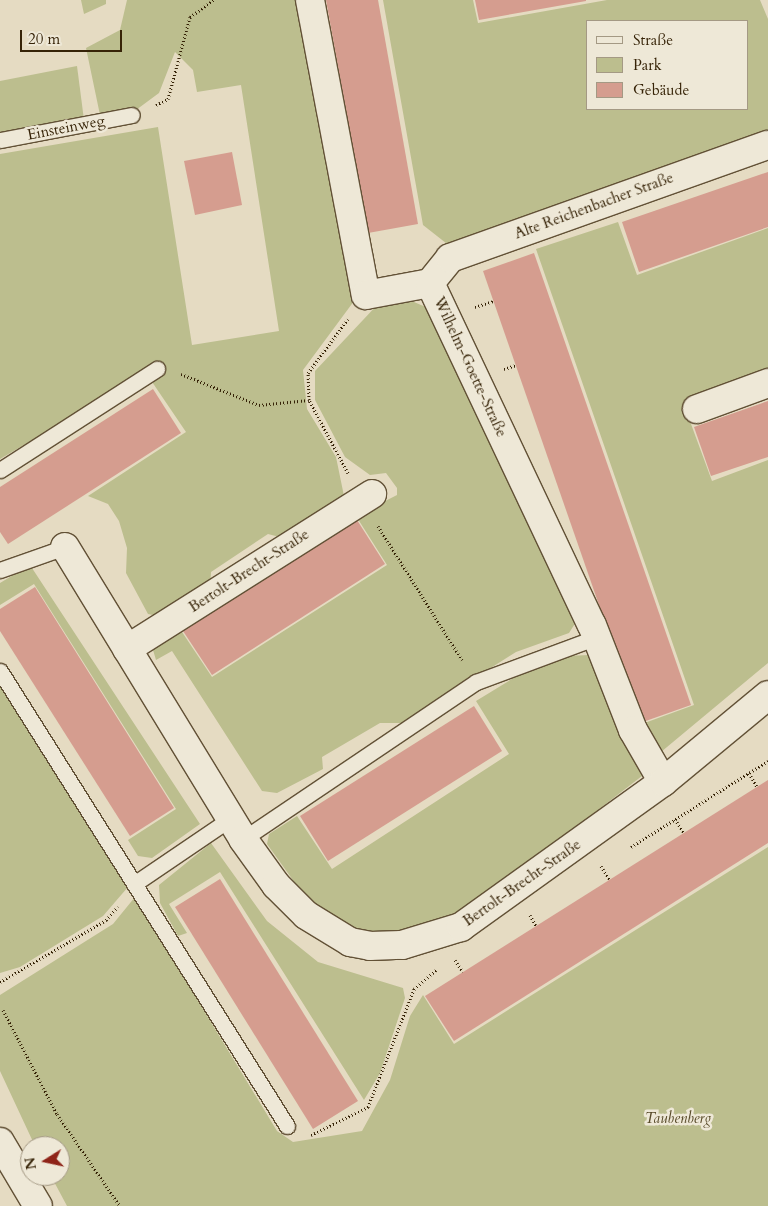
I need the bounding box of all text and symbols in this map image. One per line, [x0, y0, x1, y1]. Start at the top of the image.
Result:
scale bar [22, 20, 125, 52]
legend [586, 20, 748, 110]
text: 20 m [28, 29, 60, 49]
text: Straße [633, 30, 673, 50]
text: Park [633, 55, 662, 75]
text: Gebäude [633, 80, 689, 100]
street label: Einsteinweg [26, 112, 106, 144]
street label: Alte Reichenbacher Straße [512, 169, 676, 243]
street label: Wilhelm-Goette-Straße [430, 294, 510, 440]
street label: Bertolt-Brecht-Straße [186, 525, 312, 617]
street label: Bertolt-Brecht-Straße [460, 836, 584, 930]
park label: Taubenberg [645, 1110, 711, 1128]
north arrow [20, 1136, 70, 1186]
text: N [20, 1156, 41, 1171]

